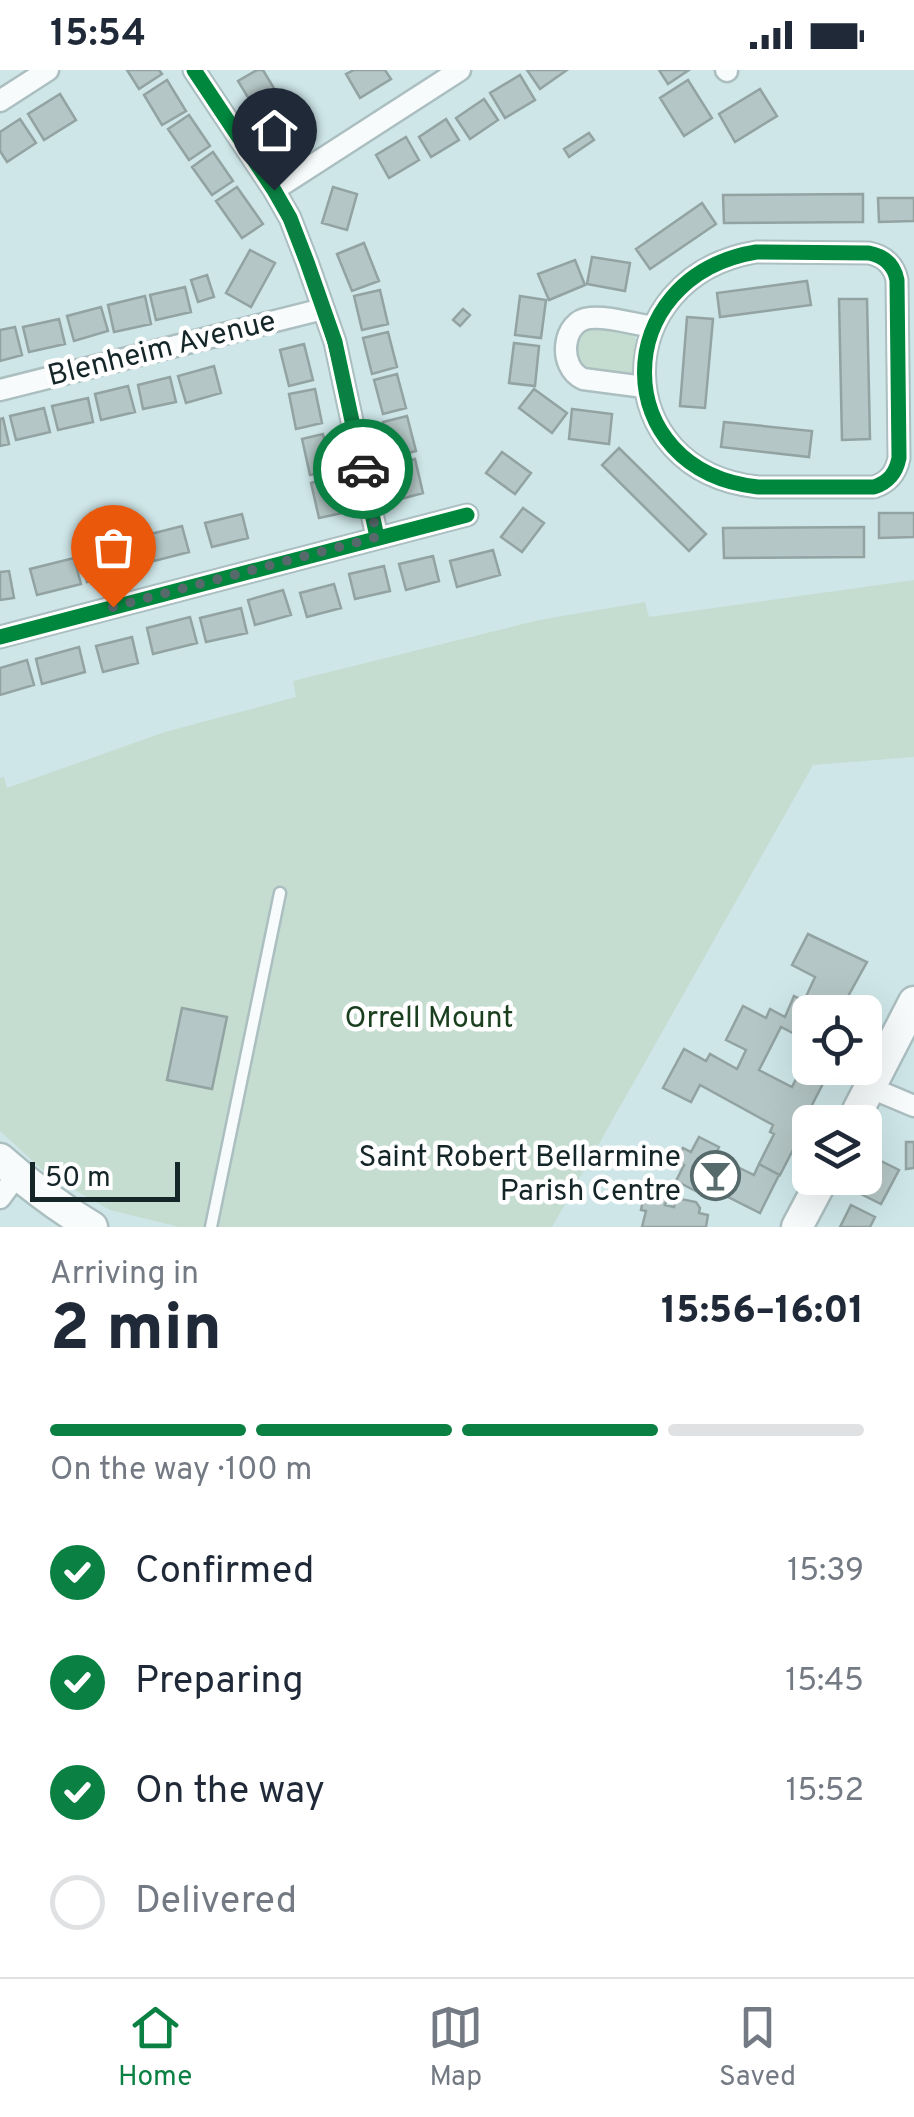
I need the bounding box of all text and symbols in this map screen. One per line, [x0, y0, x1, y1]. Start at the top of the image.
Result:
text: 15:54 [50, 11, 146, 60]
pin [232, 88, 317, 191]
icon: home [247, 103, 302, 158]
street label: Blenheim Avenue [44, 304, 280, 396]
courier [313, 419, 413, 519]
icon: car [336, 442, 391, 497]
pin [71, 505, 156, 608]
icon: bag [86, 520, 141, 575]
map controls [792, 995, 882, 1195]
button: locate [792, 995, 882, 1085]
park label: Orrell Mount [344, 1001, 514, 1038]
button: layers [792, 1105, 882, 1195]
place label: Saint Robert Bellarmine Parish Centre [359, 1140, 681, 1211]
bar icon: Saint Robert Bellarmine Parish Centre [690, 1149, 742, 1201]
scale bar [30, 1157, 180, 1202]
text: 50 m [45, 1161, 111, 1197]
text: Arriving in [50, 1255, 199, 1295]
text: 15:56–16:01 [661, 1288, 864, 1337]
text: 2 min [50, 1291, 222, 1373]
text: On the way · 100 m [50, 1451, 312, 1491]
icon: check [50, 1545, 105, 1600]
text: Confirmed [135, 1548, 314, 1597]
text: 15:39 [787, 1552, 864, 1592]
icon: check [50, 1655, 105, 1710]
text: Preparing [135, 1658, 304, 1707]
text: 15:45 [785, 1662, 864, 1702]
icon: check [50, 1765, 105, 1820]
text: On the way [135, 1768, 325, 1817]
text: 15:52 [786, 1772, 864, 1812]
text: Delivered [135, 1878, 297, 1927]
tab: Home [118, 2000, 192, 2096]
tab: Map [428, 2000, 483, 2096]
tab: Saved [719, 2000, 796, 2096]

